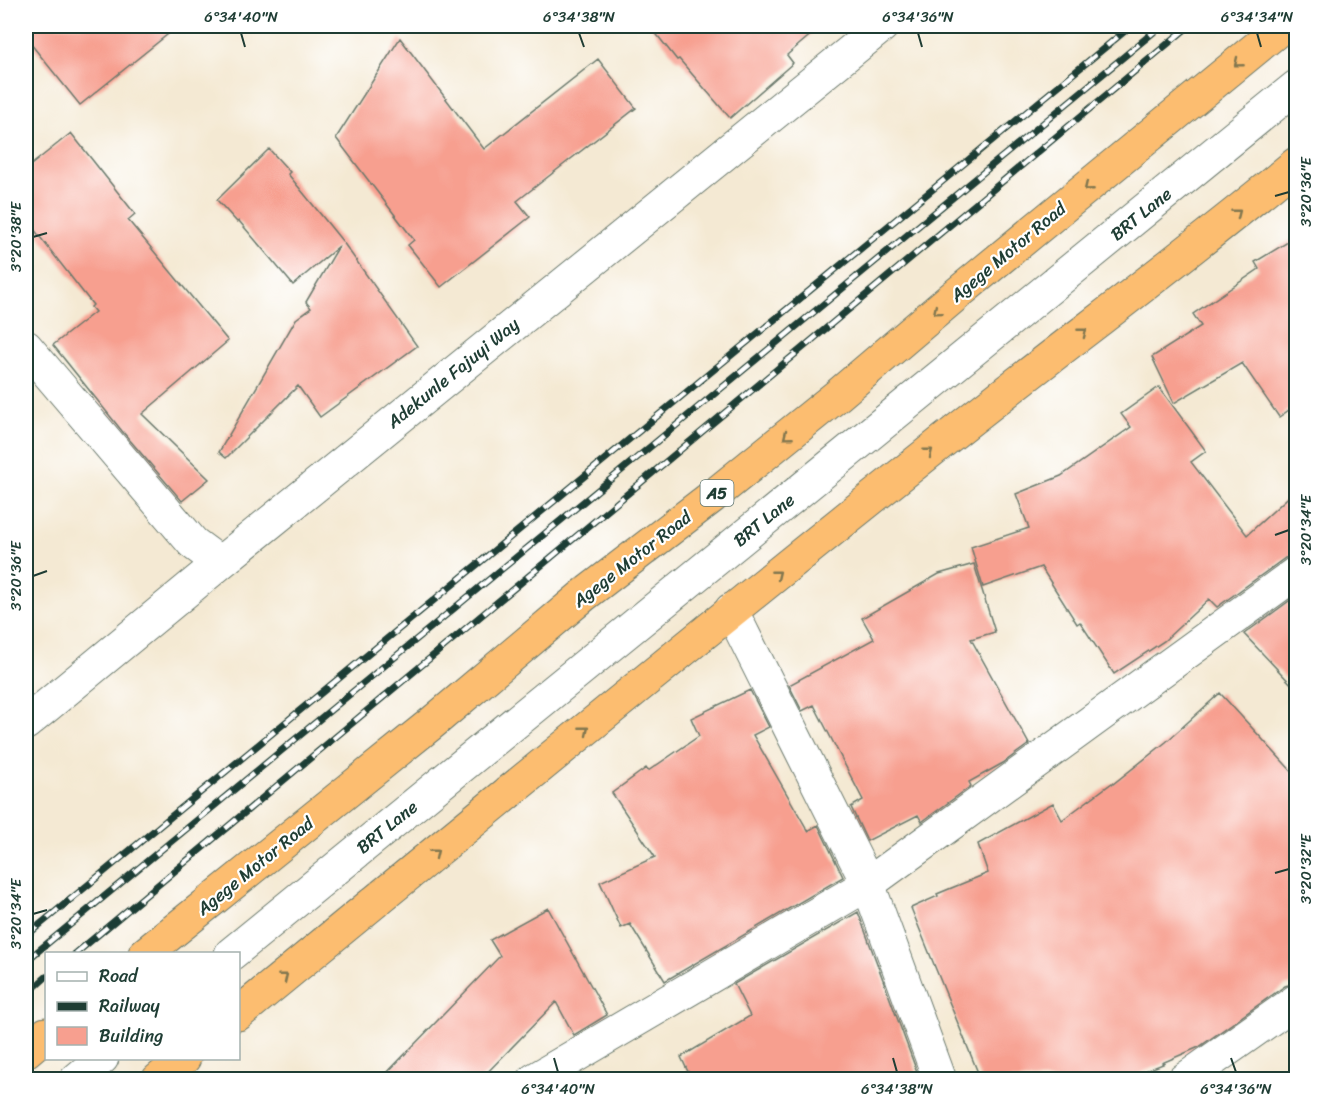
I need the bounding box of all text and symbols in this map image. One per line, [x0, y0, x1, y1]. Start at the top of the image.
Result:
text: 6°34'40"N [204, 4, 278, 30]
text: 6°34'38"N [543, 4, 616, 30]
text: 6°34'36"N [882, 4, 954, 30]
text: 6°34'34"N [1221, 4, 1294, 30]
one-way arrow [1234, 55, 1245, 66]
text: 3°20'36"E [1293, 155, 1319, 227]
one-way arrow [1083, 179, 1094, 190]
street label: BRT Lane [1103, 179, 1179, 249]
street label: Agege Motor Road [942, 193, 1075, 311]
text: 3°20'38"E [3, 200, 29, 272]
one-way arrow [1230, 209, 1241, 220]
one-way arrow [933, 304, 944, 315]
street label: Adekunle Fajuyi Way [379, 309, 527, 438]
one-way arrow [1076, 329, 1087, 340]
one-way arrow [783, 428, 794, 439]
one-way arrow [922, 449, 933, 460]
road number: A5 [700, 480, 734, 506]
street label: BRT Lane [726, 485, 802, 555]
text: 3°20'34"E [1293, 493, 1319, 565]
street label: Agege Motor Road [565, 501, 700, 616]
text: 3°20'36"E [3, 539, 29, 611]
one-way arrow [770, 570, 781, 581]
one-way arrow [579, 726, 590, 737]
street label: BRT Lane [349, 792, 425, 862]
street label: Agege Motor Road [188, 807, 322, 924]
text: 3°20'32"E [1293, 832, 1319, 904]
one-way arrow [428, 850, 439, 861]
text: 3°20'34"E [3, 877, 29, 949]
legend [45, 952, 240, 1060]
text: Road [99, 960, 139, 992]
one-way arrow [277, 973, 288, 984]
text: Railway [99, 990, 161, 1022]
text: Building [99, 1020, 163, 1052]
text: 6°34'40"N [521, 1076, 595, 1102]
text: 6°34'38"N [861, 1076, 934, 1102]
text: 6°34'36"N [1200, 1076, 1272, 1102]

